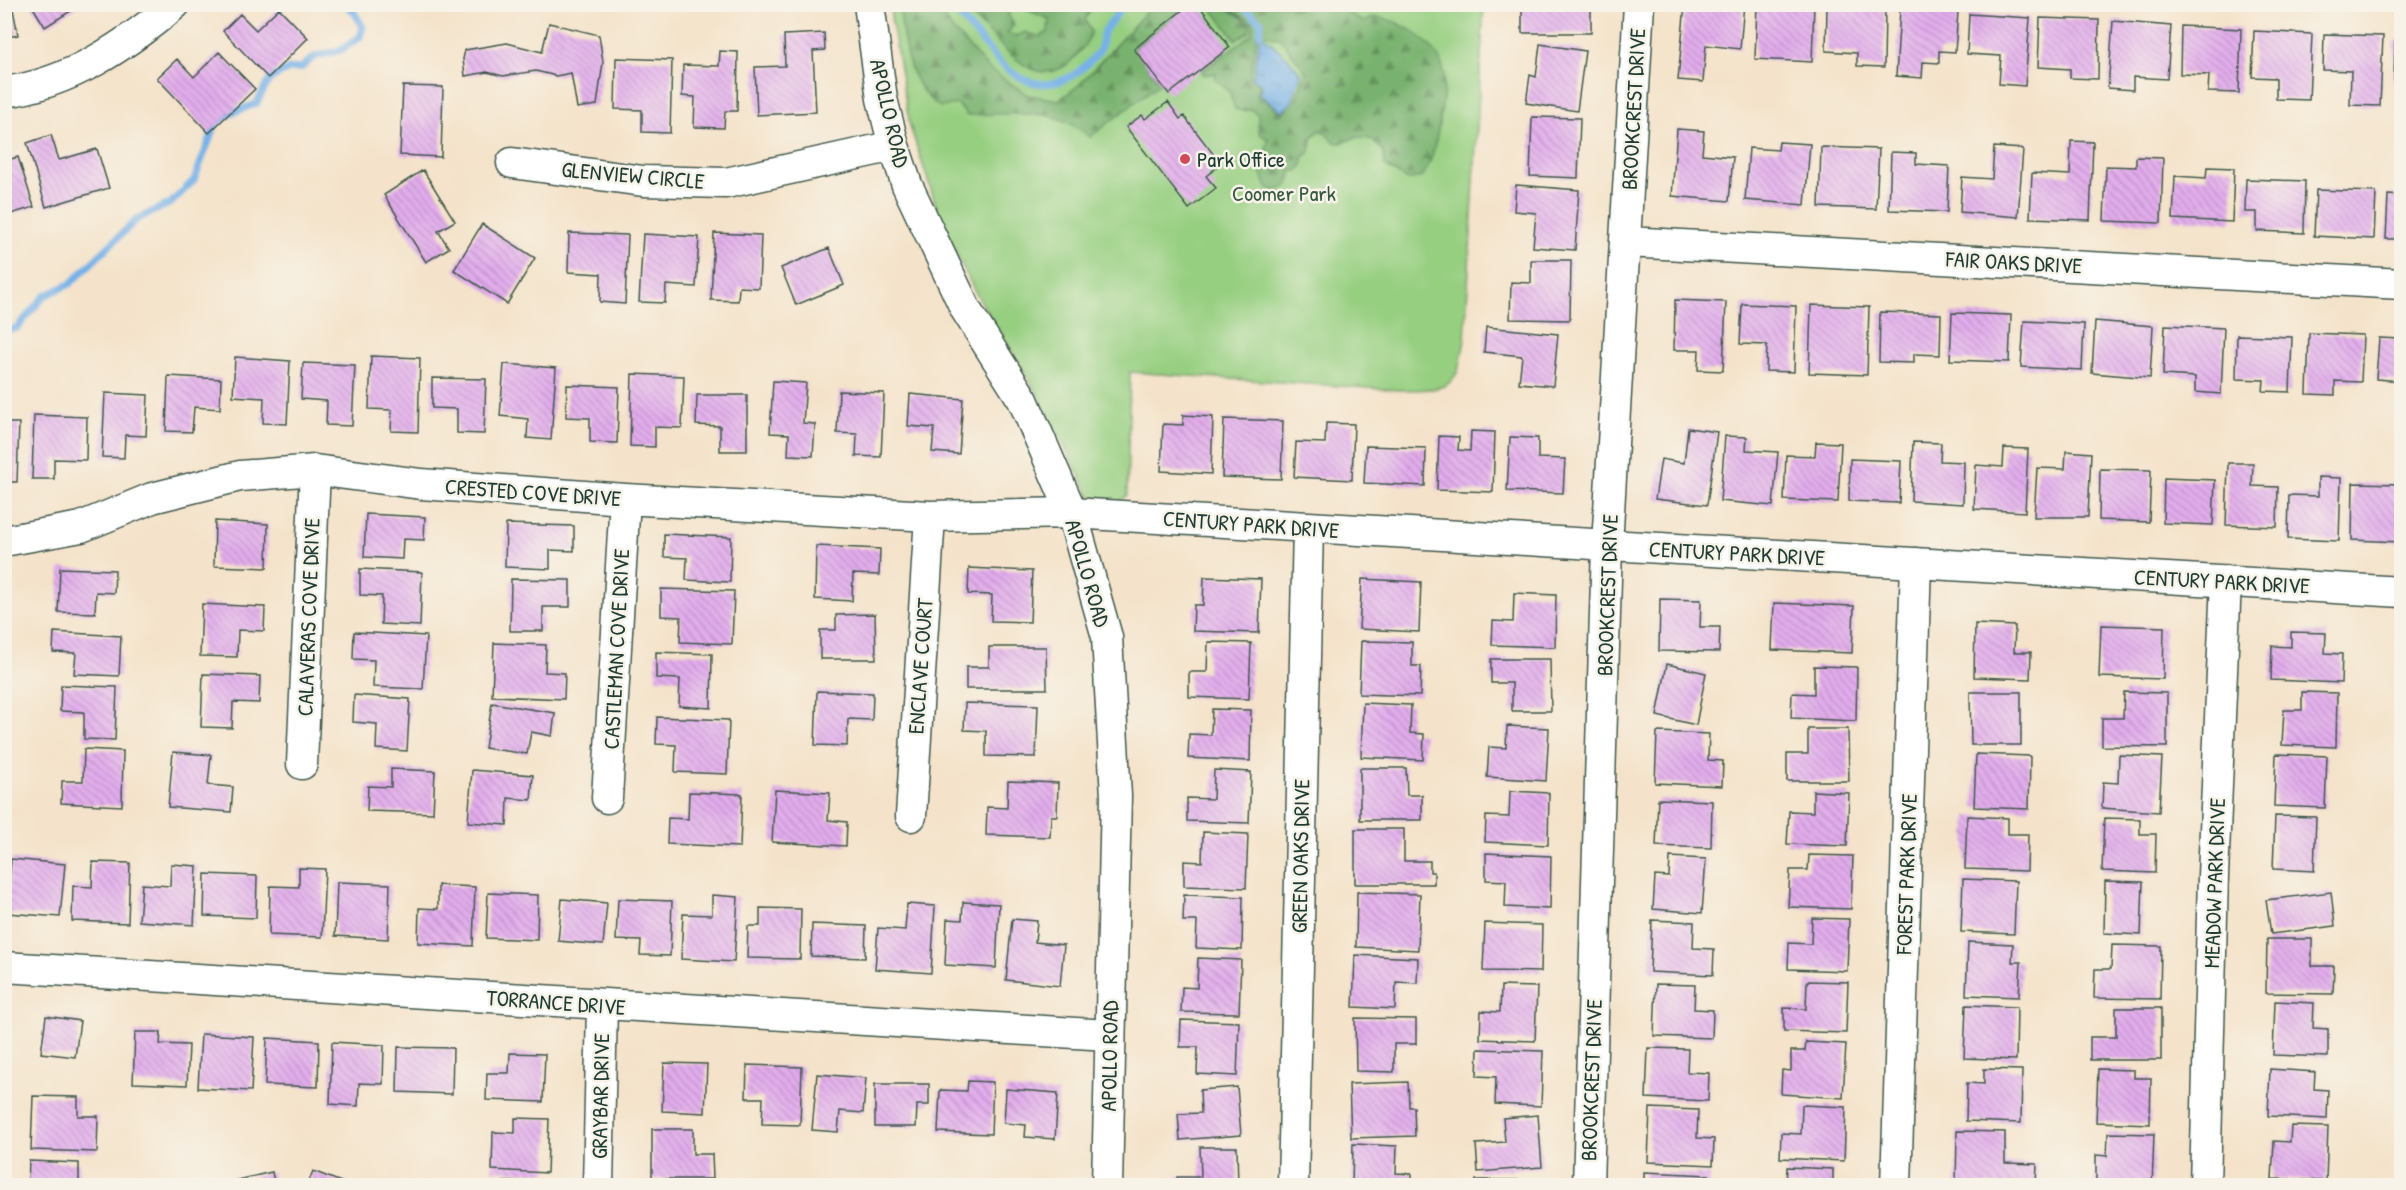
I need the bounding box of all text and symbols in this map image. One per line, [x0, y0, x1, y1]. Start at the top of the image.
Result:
street label: BROOKCREST DRIVE [1614, 27, 1652, 191]
street label: APOLLO ROAD [863, 56, 917, 171]
place label: Park Office [1197, 144, 1285, 174]
marker: Park Office [1178, 152, 1192, 166]
street label: GLENVIEW CIRCLE [560, 154, 706, 196]
park label: Coomer Park [1232, 178, 1336, 208]
street label: FAIR OAKS DRIVE [1944, 243, 2083, 281]
street label: CRESTED COVE DRIVE [444, 471, 622, 513]
street label: CENTURY PARK DRIVE [1162, 503, 1340, 545]
street label: BROOKCREST DRIVE [1589, 513, 1625, 676]
street label: APOLLO ROAD [1058, 516, 1118, 631]
street label: CALAVERAS COVE DRIVE [290, 517, 326, 717]
street label: CENTURY PARK DRIVE [1648, 533, 1826, 573]
street label: CASTLEMAN COVE DRIVE [596, 548, 636, 750]
street label: CENTURY PARK DRIVE [2133, 561, 2311, 601]
street label: ENCLAVE COURT [900, 596, 940, 735]
street label: GREEN OAKS DRIVE [1284, 778, 1316, 933]
street label: FOREST PARK DRIVE [1888, 793, 1924, 956]
street label: MEADOW PARK DRIVE [2196, 797, 2232, 969]
street label: TORRANCE DRIVE [485, 982, 627, 1022]
street label: BROOKCREST DRIVE [1573, 998, 1609, 1161]
street label: APOLLO ROAD [1093, 1000, 1125, 1112]
street label: GRAYBAR DRIVE [584, 1033, 616, 1159]

